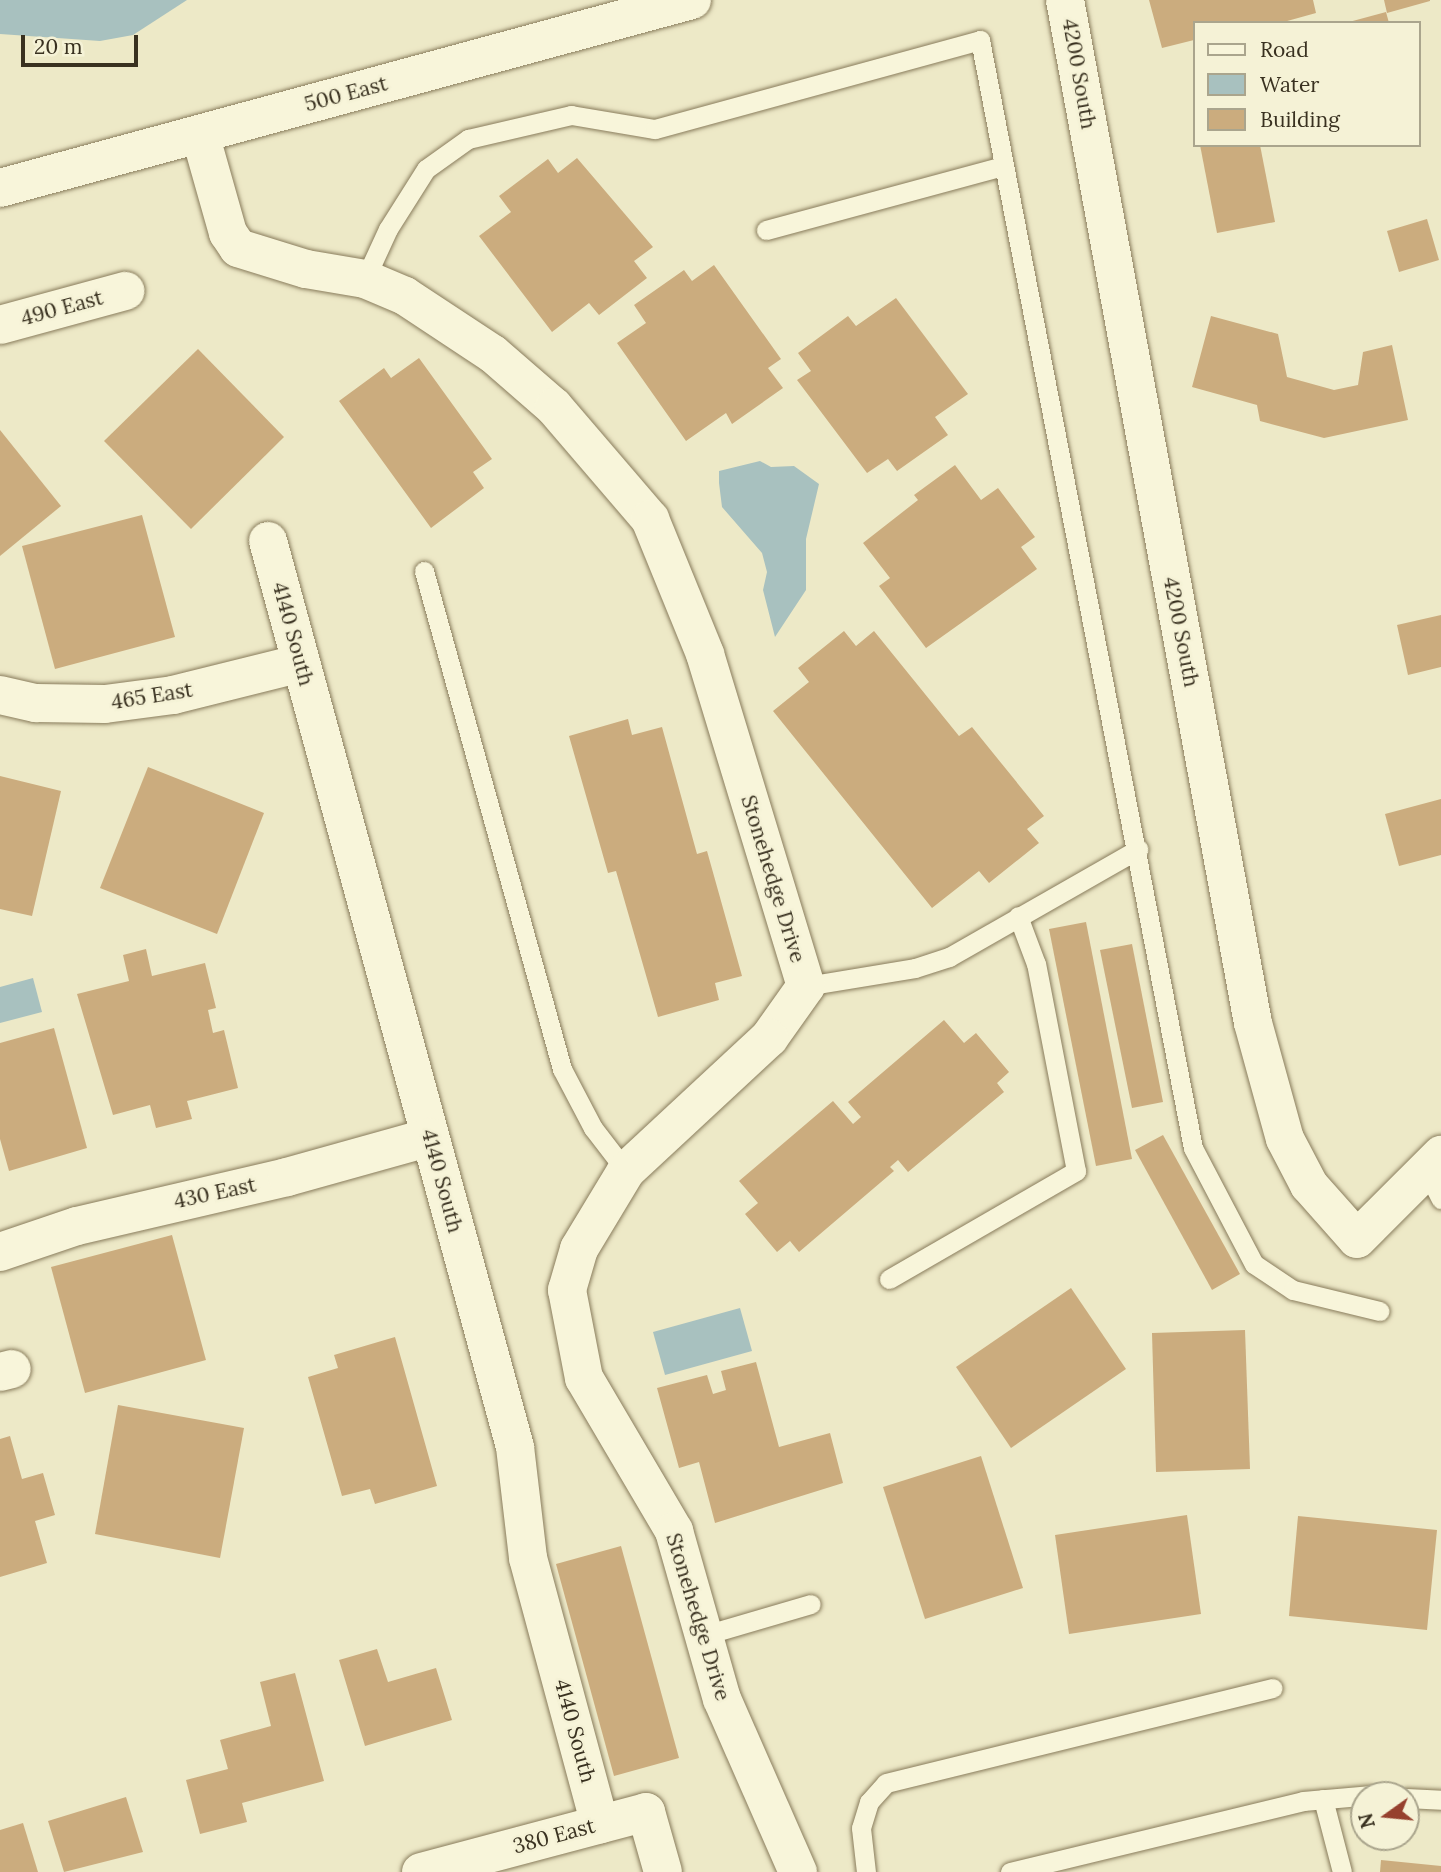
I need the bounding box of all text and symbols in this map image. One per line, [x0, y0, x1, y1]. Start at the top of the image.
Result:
street label: 4200 South [1057, 17, 1101, 131]
scale bar [24, 21, 142, 65]
legend [1192, 21, 1420, 147]
text: 20 m [34, 33, 83, 60]
text: Road [1260, 36, 1309, 63]
street label: 500 East [302, 71, 390, 117]
text: Water [1260, 71, 1319, 98]
text: Building [1260, 106, 1340, 133]
street label: 490 East [18, 285, 106, 331]
street label: 4200 South [1158, 575, 1204, 689]
street label: 4140 South [267, 579, 319, 689]
street label: 465 East [109, 677, 195, 715]
street label: Stonehedge Drive [736, 792, 810, 966]
street label: 4140 South [416, 1126, 468, 1236]
street label: 430 East [172, 1172, 258, 1214]
street label: Stonehedge Drive [661, 1530, 735, 1704]
street label: 4140 South [549, 1676, 601, 1786]
north arrow [1350, 1781, 1420, 1851]
text: N [1353, 1811, 1380, 1831]
street label: 380 East [510, 1813, 598, 1859]

